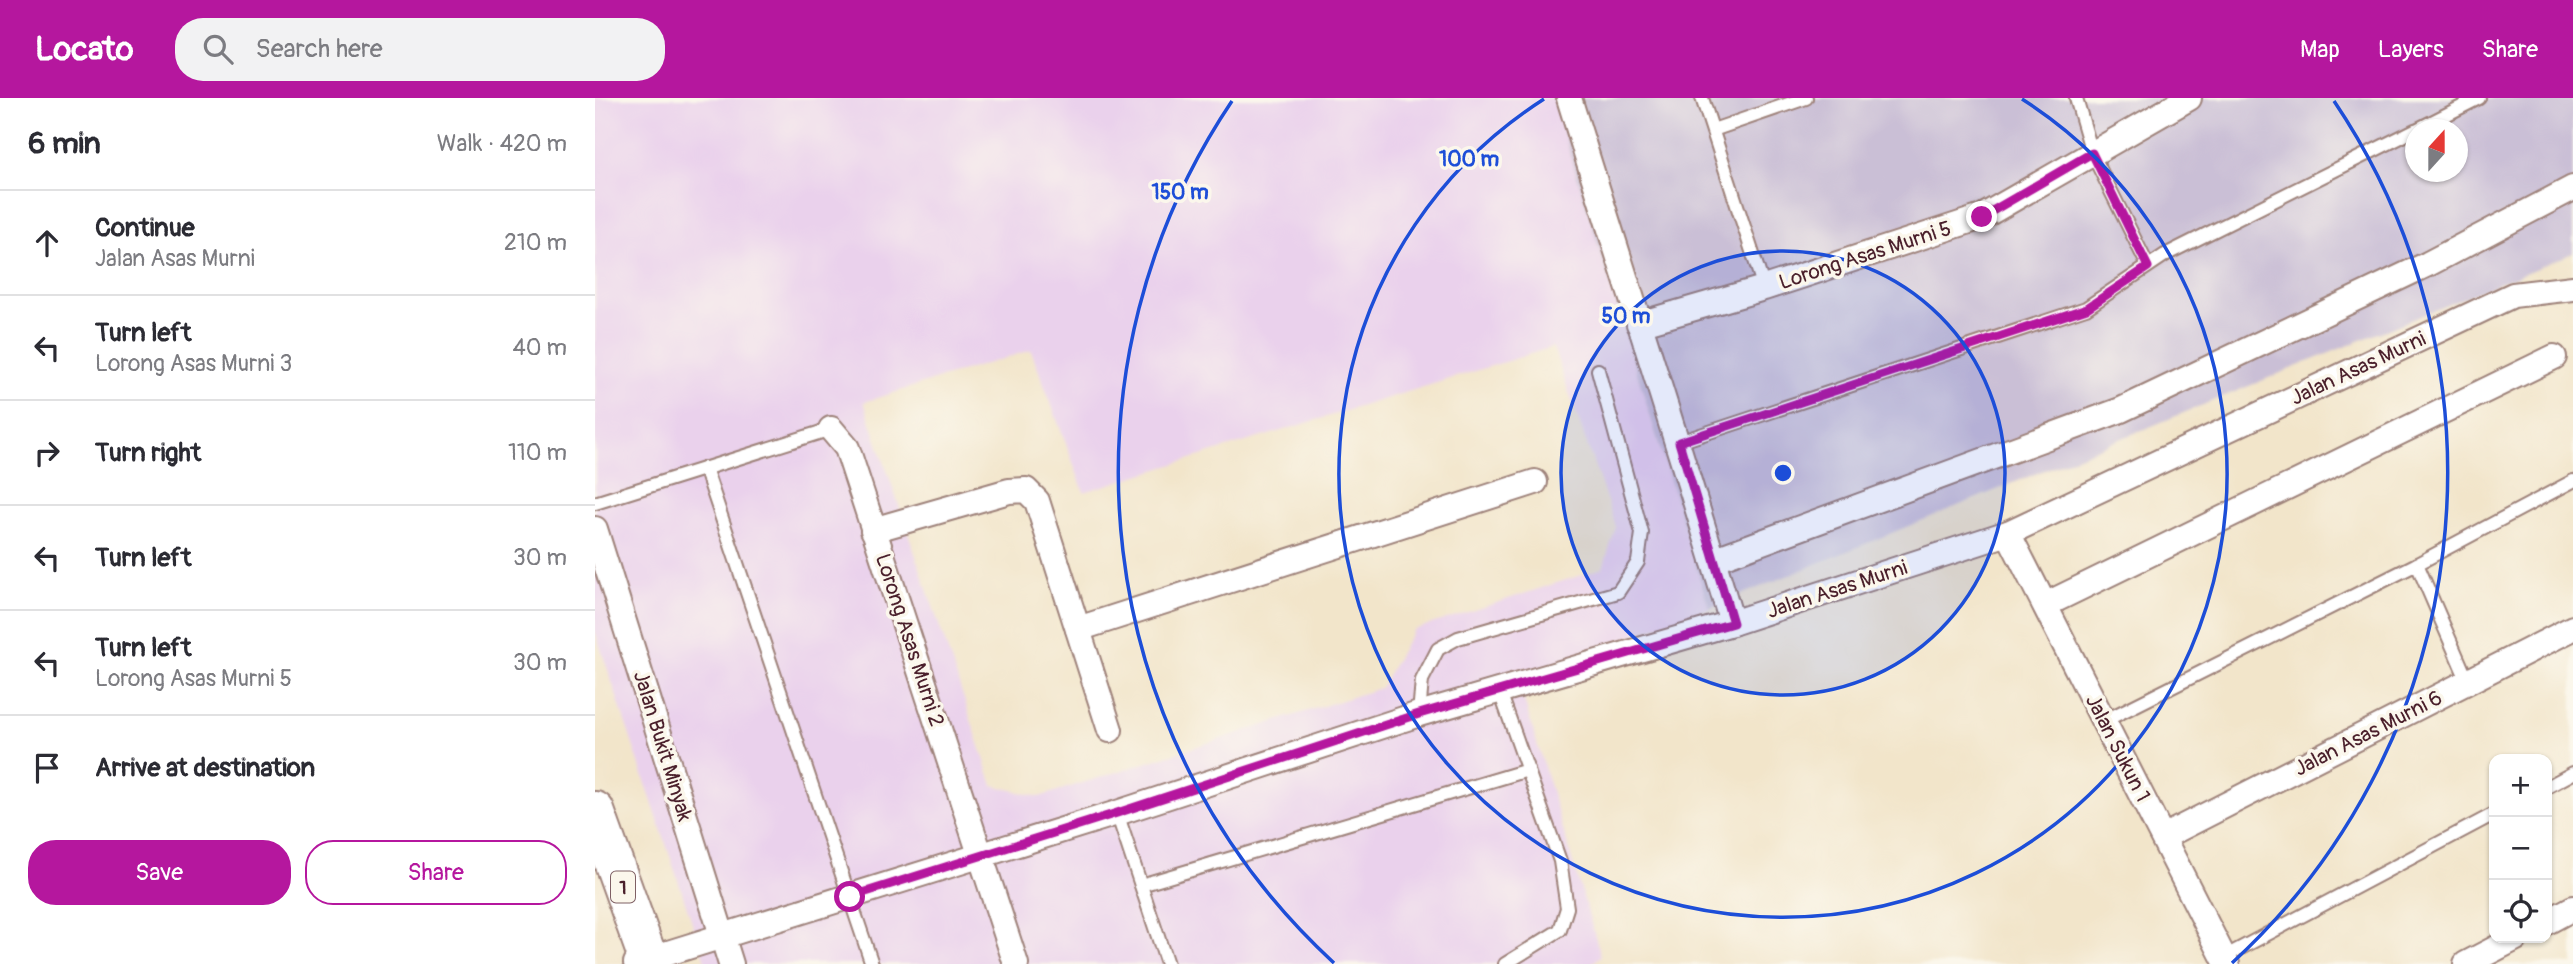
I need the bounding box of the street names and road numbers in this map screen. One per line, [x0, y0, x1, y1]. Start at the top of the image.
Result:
street label: Lorong Asas Murni 5 [1776, 215, 1955, 296]
street label: Jalan Asas Murni [2286, 325, 2430, 412]
street label: Lorong Asas Murni 2 [869, 550, 950, 730]
street label: Jalan Asas Murni [1764, 554, 1911, 625]
street label: Jalan Bukit Minyak [627, 668, 698, 825]
street label: Jalan Asas Murni 6 [2290, 684, 2447, 782]
street label: Jalan Sukun 1 [2079, 690, 2156, 807]
road number: 1 [611, 872, 635, 902]

